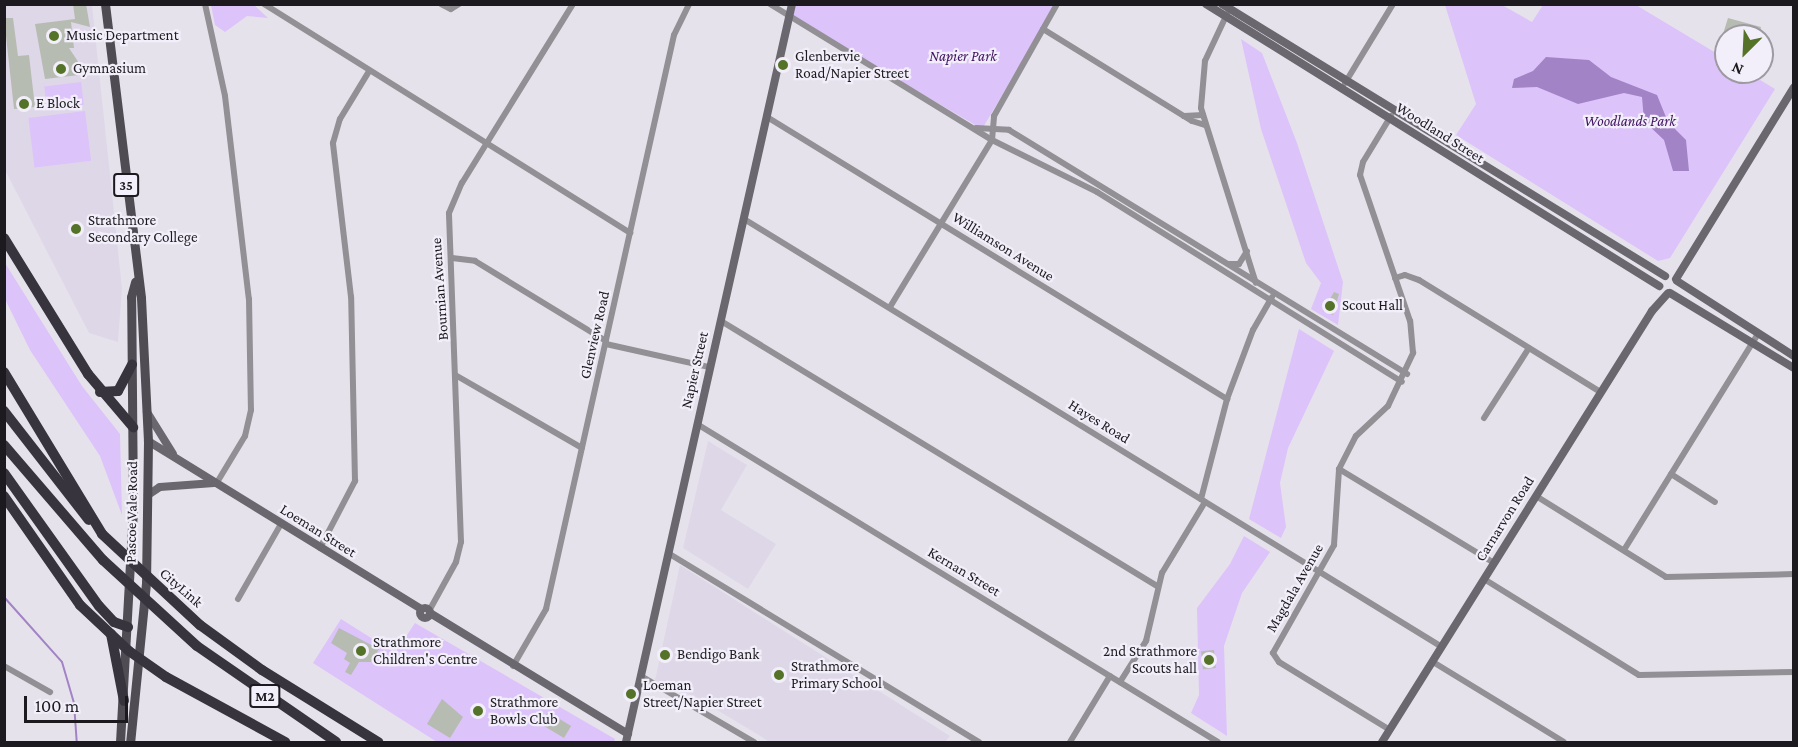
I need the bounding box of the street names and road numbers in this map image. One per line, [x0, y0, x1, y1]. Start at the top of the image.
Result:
street label: Woodland Street [1393, 99, 1487, 167]
road number: 35 [112, 174, 140, 196]
street label: Williamson Avenue [949, 208, 1057, 286]
street label: Bournian Avenue [427, 237, 453, 341]
street label: Glenview Road [576, 289, 614, 381]
street label: Napier Street [677, 330, 713, 410]
street label: Hayes Road [1065, 396, 1133, 448]
street label: Pascoe Vale Road [122, 461, 142, 563]
street label: Carnarvon Road [1472, 473, 1538, 565]
street label: Loeman Street [277, 500, 359, 562]
street label: Magdala Avenue [1262, 541, 1328, 635]
street label: Kernan Street [924, 543, 1004, 601]
street label: CityLink [156, 564, 206, 612]
road number: M2 [248, 685, 282, 707]

